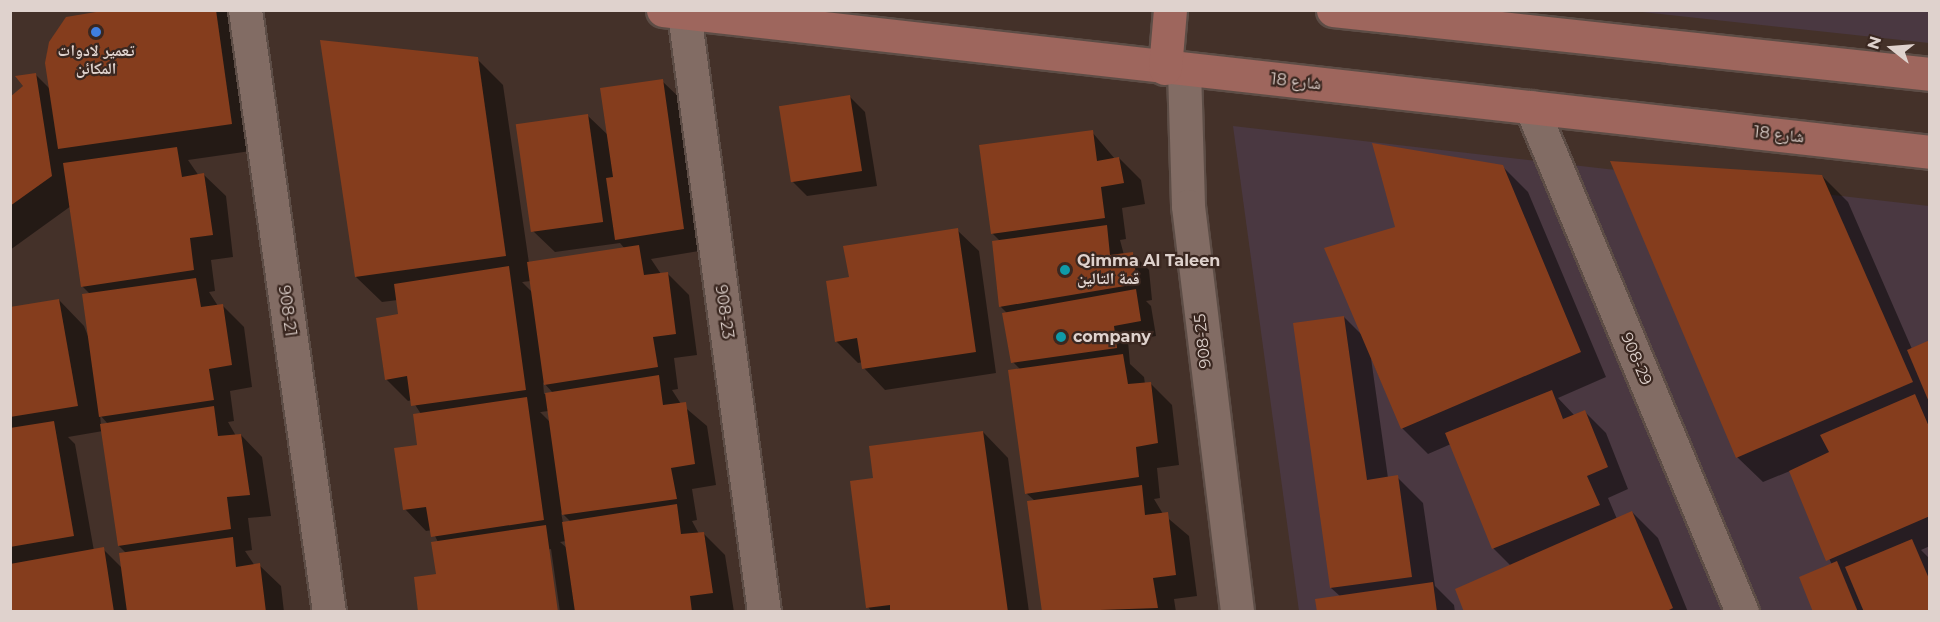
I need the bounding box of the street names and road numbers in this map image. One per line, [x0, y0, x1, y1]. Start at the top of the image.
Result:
street label: شارع 18 [1270, 70, 1322, 94]
street label: شارع 18 [1753, 123, 1805, 147]
street label: 908-21 [274, 284, 300, 338]
street label: 908-23 [711, 284, 737, 340]
street label: 908-25 [1191, 313, 1215, 369]
street label: 908-29 [1616, 330, 1656, 388]

